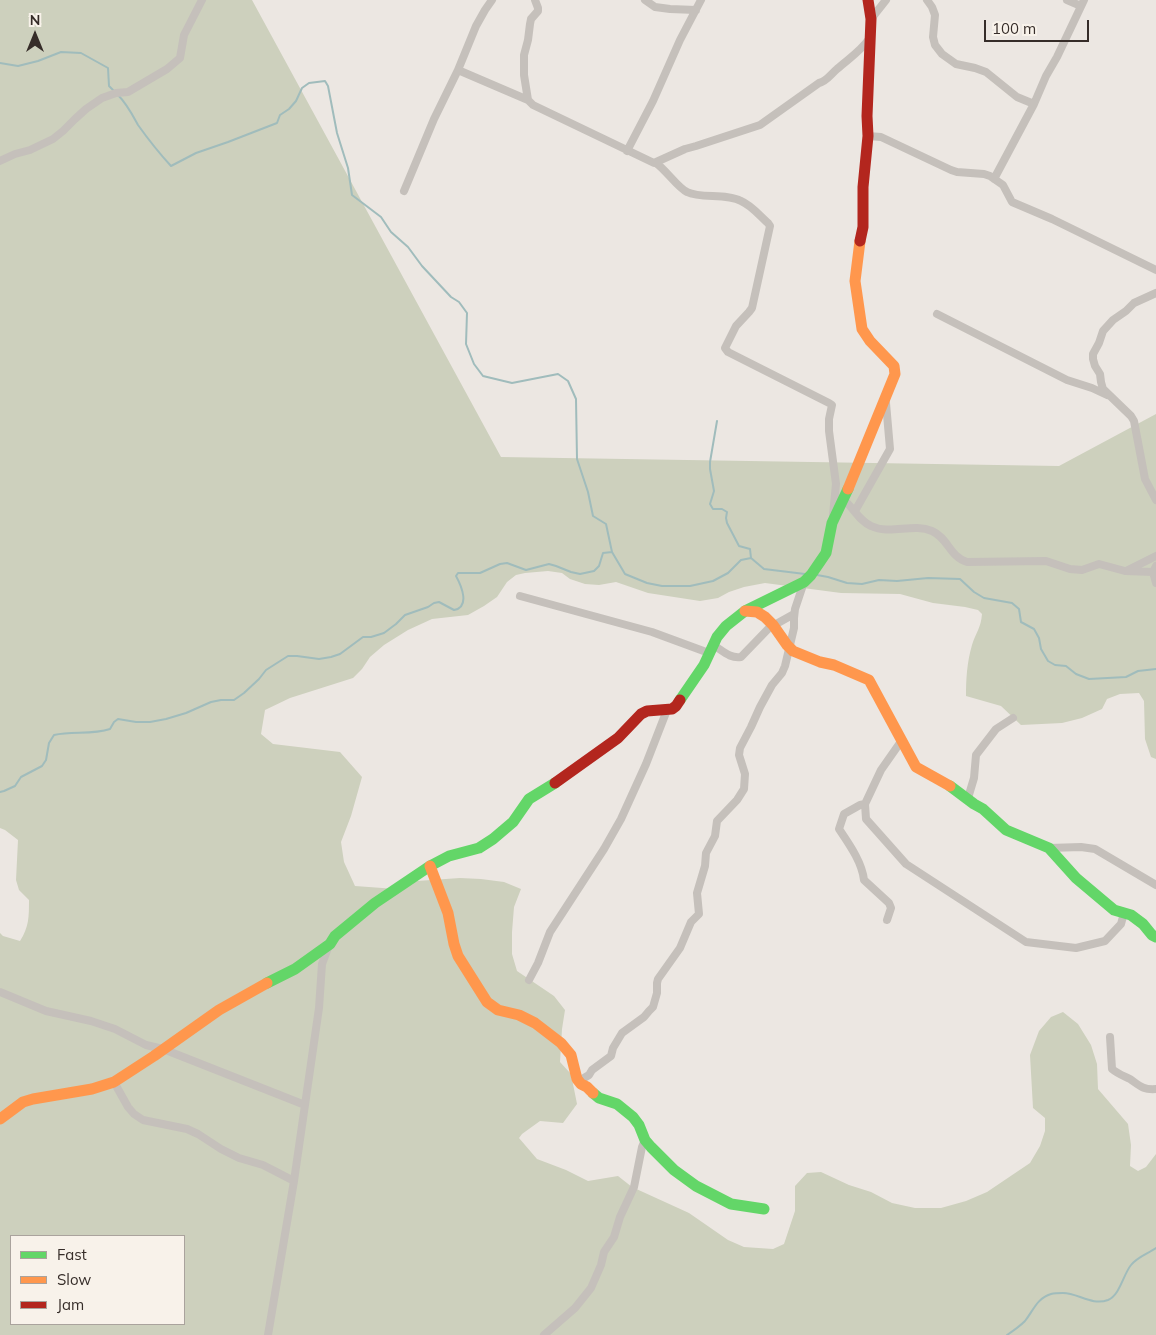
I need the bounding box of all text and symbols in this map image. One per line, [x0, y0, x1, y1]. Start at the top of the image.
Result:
north arrow [10, 10, 60, 60]
scale bar [986, 10, 1091, 42]
text: N [30, 11, 40, 29]
text: 100 m [992, 19, 1036, 38]
legend [10, 1235, 185, 1325]
text: Fast [57, 1245, 87, 1264]
text: Slow [57, 1270, 91, 1289]
text: Jam [57, 1295, 84, 1314]

